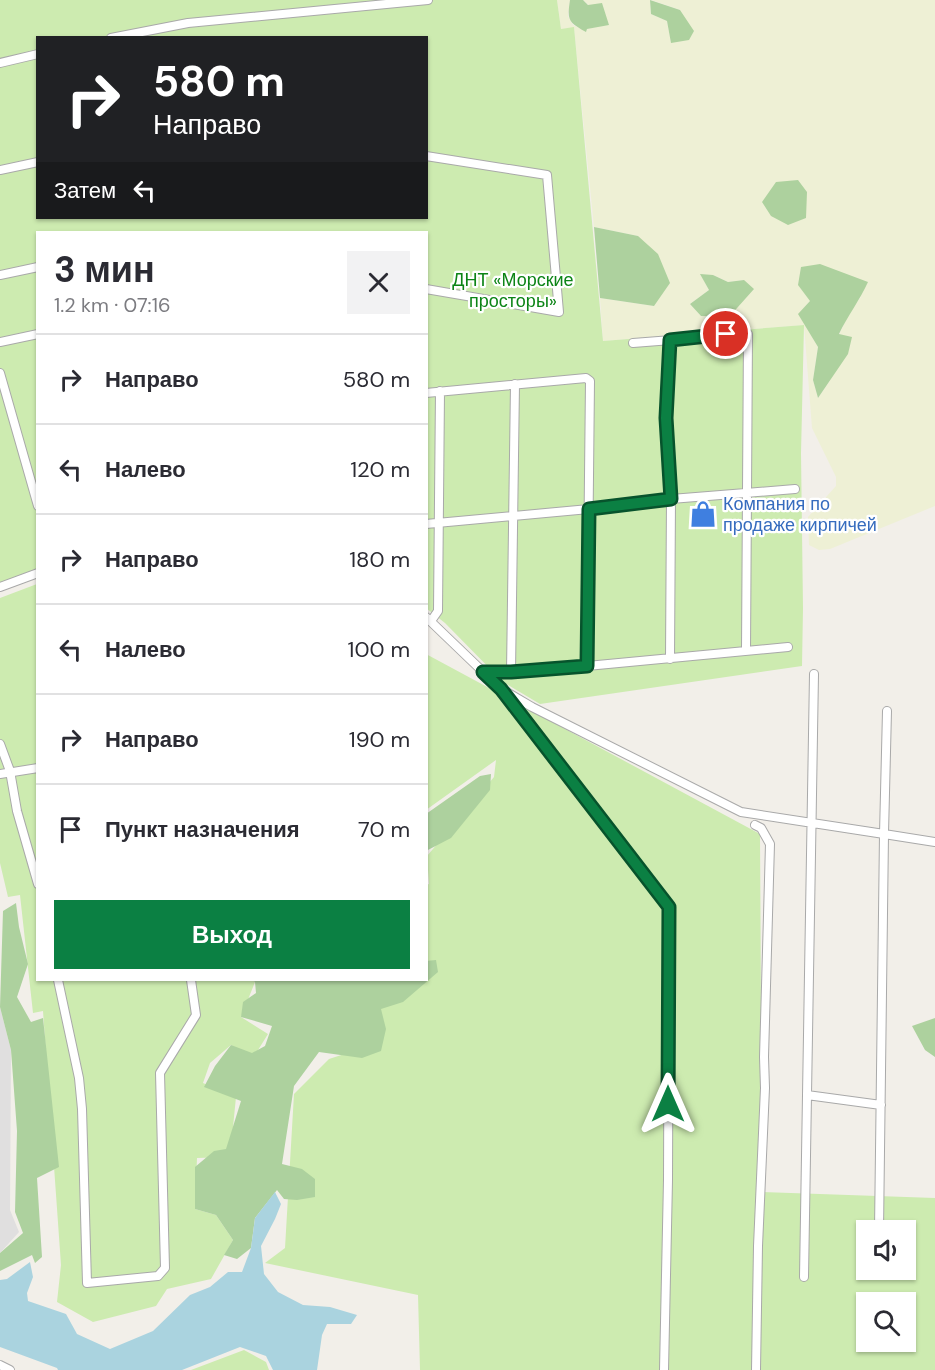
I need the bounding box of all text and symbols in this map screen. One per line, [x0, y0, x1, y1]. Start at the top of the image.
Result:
text: 580 m [153, 54, 285, 109]
icon: right [54, 60, 132, 138]
text: Направо [153, 107, 261, 142]
icon: left [128, 174, 161, 207]
text: Затем [54, 176, 116, 205]
text: 3 мин [54, 246, 155, 293]
button: close [347, 251, 410, 314]
park label: ДНТ «Морские просторы» [452, 268, 574, 313]
text: 1.2 km · 07:16 [54, 292, 170, 318]
pin [700, 308, 751, 359]
icon: arrive [709, 317, 742, 350]
icon: right [54, 363, 87, 396]
text: Направо [105, 365, 199, 394]
text: 580 m [343, 365, 410, 394]
icon: left [54, 453, 87, 486]
text: Налево [105, 455, 186, 484]
text: 120 m [350, 455, 410, 484]
place label: Компания по продаже кирпичей [723, 492, 877, 537]
shop icon: Компания по продаже кирпичей [688, 499, 718, 529]
icon: right [54, 543, 87, 576]
text: Направо [105, 545, 199, 574]
text: 180 m [349, 545, 410, 574]
icon: left [54, 633, 87, 666]
text: Налево [105, 635, 186, 664]
text: 100 m [348, 635, 410, 664]
icon: right [54, 723, 87, 756]
text: Направо [105, 725, 199, 754]
text: 190 m [349, 725, 410, 754]
icon: arrive [54, 813, 87, 846]
text: Пункт назначения [105, 815, 300, 844]
text: 70 m [358, 815, 410, 844]
button: Выход [54, 900, 410, 969]
position arrow [636, 1072, 700, 1136]
map controls [856, 1220, 916, 1352]
button: sound [856, 1220, 916, 1280]
button: search [856, 1292, 916, 1352]

